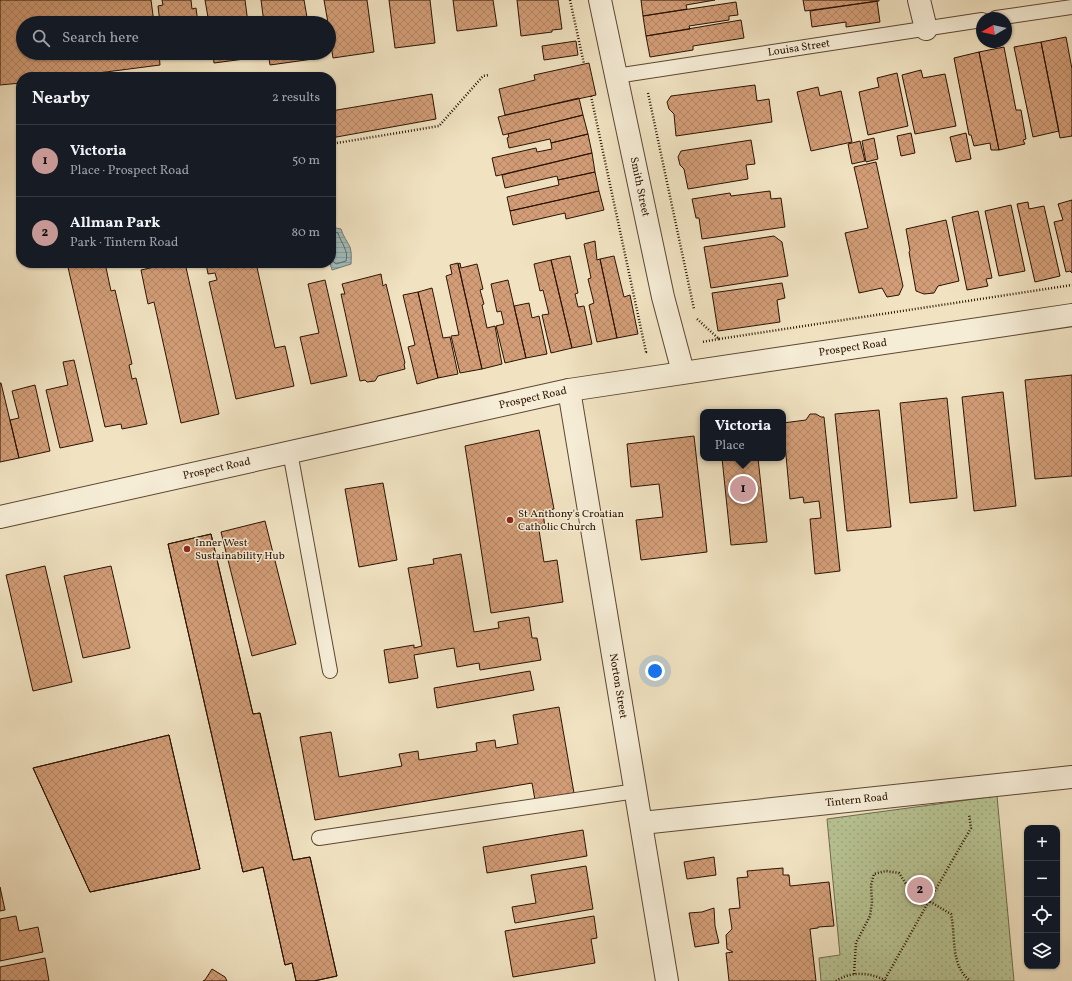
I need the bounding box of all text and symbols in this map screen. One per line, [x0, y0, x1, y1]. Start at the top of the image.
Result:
north arrow [976, 12, 1012, 48]
search box [16, 16, 336, 60]
icon: search [30, 27, 52, 49]
text: Search here [62, 28, 139, 49]
street label: Louisa Street [767, 36, 831, 60]
text: Nearby [32, 87, 90, 110]
text: 2 results [272, 89, 320, 107]
text: Victoria [70, 141, 127, 162]
text: 1 [42, 152, 48, 170]
text: 50 m [292, 152, 320, 170]
street label: Smith Street [626, 156, 653, 218]
text: Place · Prospect Road [70, 162, 189, 180]
text: Allman Park [70, 213, 160, 234]
text: 2 [42, 224, 48, 242]
text: 80 m [291, 224, 320, 242]
text: Park · Tintern Road [70, 234, 178, 252]
street label: Prospect Road [818, 335, 888, 360]
street label: Prospect Road [498, 383, 568, 413]
popup [700, 409, 786, 461]
text: Victoria [715, 416, 771, 437]
text: Place [715, 437, 745, 455]
street label: Prospect Road [181, 454, 252, 483]
pin: 1 [730, 474, 756, 504]
place label: St Anthony's Croatian Catholic Church [518, 507, 624, 535]
marker: St Anthony's Croatian Catholic Church [505, 515, 515, 525]
place label: Inner West Sustainability Hub [195, 536, 285, 564]
marker: Inner West Sustainability Hub [182, 544, 192, 554]
street label: Norton Street [605, 652, 631, 720]
your location [645, 661, 665, 681]
street label: Tintern Road [825, 789, 889, 811]
map controls [1024, 825, 1060, 969]
button: + [1024, 825, 1060, 861]
button: − [1024, 861, 1060, 897]
pin: 2 [907, 875, 933, 905]
button: locate [1024, 897, 1060, 933]
button: layers [1024, 933, 1060, 969]

